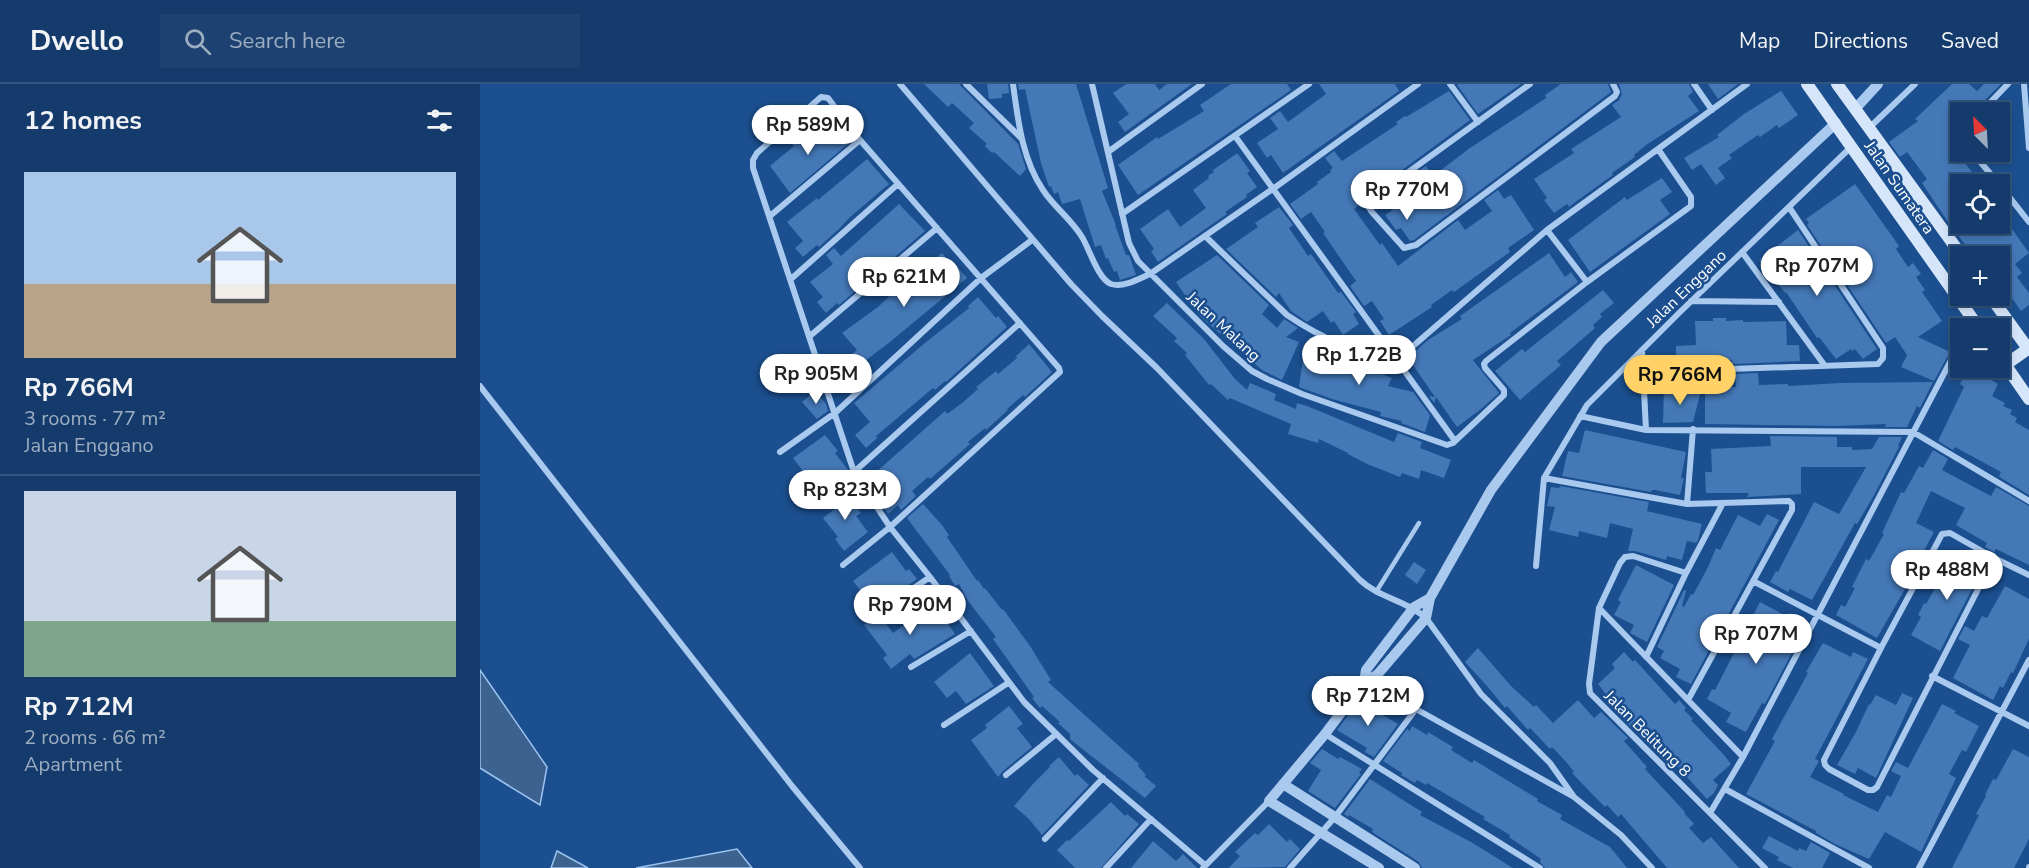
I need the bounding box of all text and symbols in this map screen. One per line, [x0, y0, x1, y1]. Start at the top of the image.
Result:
search box [160, 14, 580, 68]
text: Dwello [30, 22, 124, 60]
icon: search [181, 25, 214, 58]
text: Search here [229, 26, 346, 56]
text: Map [1739, 27, 1780, 55]
text: Directions [1813, 27, 1908, 55]
text: Saved [1941, 27, 1999, 55]
north arrow [1950, 102, 2010, 162]
map controls [1950, 102, 2010, 378]
text: 12 homes [24, 103, 142, 138]
icon: filters [423, 104, 456, 137]
pin: Rp 589M [753, 105, 863, 156]
text: Rp 589M [766, 111, 850, 138]
street label: Jalan Sumatera [1858, 136, 1940, 239]
pin: Rp 770M [1352, 170, 1462, 221]
button: locate [1950, 174, 2010, 234]
text: Rp 770M [1365, 176, 1449, 203]
icon: home [186, 211, 294, 319]
street label: Jalan Enggano [1641, 245, 1732, 333]
pin: Rp 707M [1762, 246, 1872, 297]
button: + [1950, 246, 2010, 306]
text: Rp 707M [1775, 252, 1859, 279]
pin: Rp 621M [849, 257, 959, 308]
text: Rp 621M [862, 263, 946, 290]
street label: Jalan Malang [1181, 286, 1265, 367]
button: − [1950, 318, 2010, 378]
pin: Rp 1.72B [1297, 335, 1421, 386]
text: Rp 1.72B [1316, 341, 1402, 368]
pin: Rp 905M [761, 354, 871, 405]
pin: Rp 766M [1625, 355, 1735, 406]
text: Rp 905M [774, 360, 858, 387]
text: Rp 766M [1638, 361, 1722, 388]
text: Rp 766M [24, 370, 134, 405]
text: 3 rooms · 77 m² [24, 405, 166, 432]
text: Jalan Enggano [24, 432, 154, 459]
pin: Rp 823M [790, 470, 900, 521]
text: Rp 823M [803, 476, 887, 503]
icon: home [186, 530, 294, 638]
pin: Rp 488M [1892, 550, 2002, 601]
text: Rp 488M [1905, 556, 1989, 583]
pin: Rp 790M [855, 585, 965, 636]
text: Rp 790M [868, 591, 952, 618]
pin: Rp 707M [1701, 614, 1811, 665]
text: Rp 707M [1714, 620, 1798, 647]
pin: Rp 712M [1313, 676, 1423, 727]
text: Rp 712M [1326, 682, 1410, 709]
street label: Jalan Belitung 8 [1598, 685, 1696, 782]
text: Rp 712M [24, 689, 134, 724]
text: 2 rooms · 66 m² [24, 724, 166, 751]
text: Apartment [24, 751, 122, 778]

